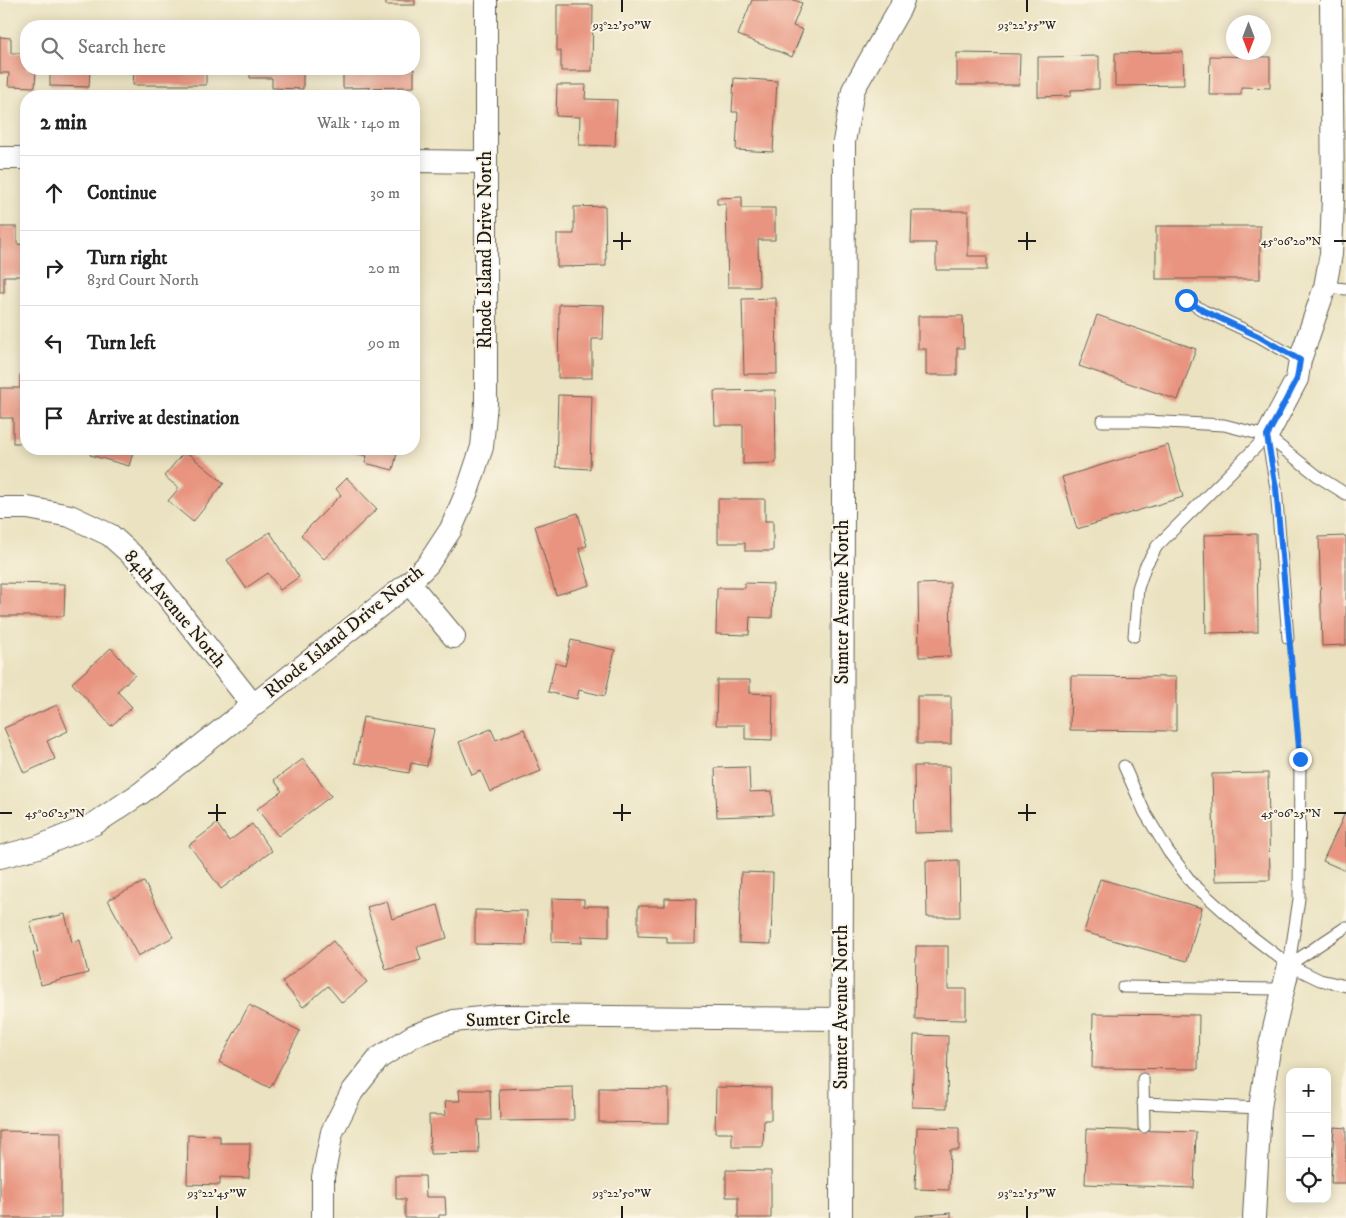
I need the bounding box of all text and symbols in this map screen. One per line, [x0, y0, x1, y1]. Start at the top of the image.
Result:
north arrow [1226, 15, 1271, 60]
text: 93°22'50"W [592, 18, 652, 33]
text: 93°22'55"W [997, 18, 1057, 33]
search box [20, 20, 420, 75]
icon: search [38, 34, 66, 62]
text: Search here [78, 36, 166, 59]
text: 2 min [40, 110, 87, 136]
text: Walk · 140 m [317, 113, 400, 133]
street label: Rhode Island Drive North [474, 151, 497, 349]
icon: ahead [40, 179, 68, 207]
text: Continue [87, 182, 157, 205]
text: 30 m [370, 183, 400, 203]
text: 45°06'20"N [1261, 234, 1321, 249]
text: Turn right [87, 247, 167, 270]
icon: right [40, 254, 68, 282]
text: 20 m [368, 258, 400, 278]
text: 83rd Court North [87, 270, 199, 290]
route start [1175, 289, 1198, 312]
icon: left [40, 329, 68, 357]
text: Turn left [87, 332, 156, 355]
text: 90 m [368, 333, 400, 353]
icon: arrive [40, 404, 68, 432]
text: Arrive at destination [87, 407, 239, 430]
street label: Sumter Avenue North [831, 520, 854, 684]
street label: 84th Avenue North [119, 545, 231, 673]
street label: Rhode Island Drive North [260, 561, 428, 703]
route end [1289, 748, 1312, 771]
text: 45°06'25"N [25, 806, 85, 821]
text: 45°06'25"N [1261, 806, 1321, 821]
street label: Sumter Avenue North [830, 925, 853, 1089]
street label: Sumter Circle [465, 1006, 571, 1032]
map controls [1286, 1068, 1331, 1203]
button: + [1286, 1068, 1331, 1113]
button: − [1286, 1113, 1331, 1158]
button: locate [1286, 1158, 1331, 1203]
text: 93°22'45"W [187, 1186, 247, 1201]
text: 93°22'50"W [592, 1186, 652, 1201]
text: 93°22'55"W [997, 1186, 1057, 1201]

